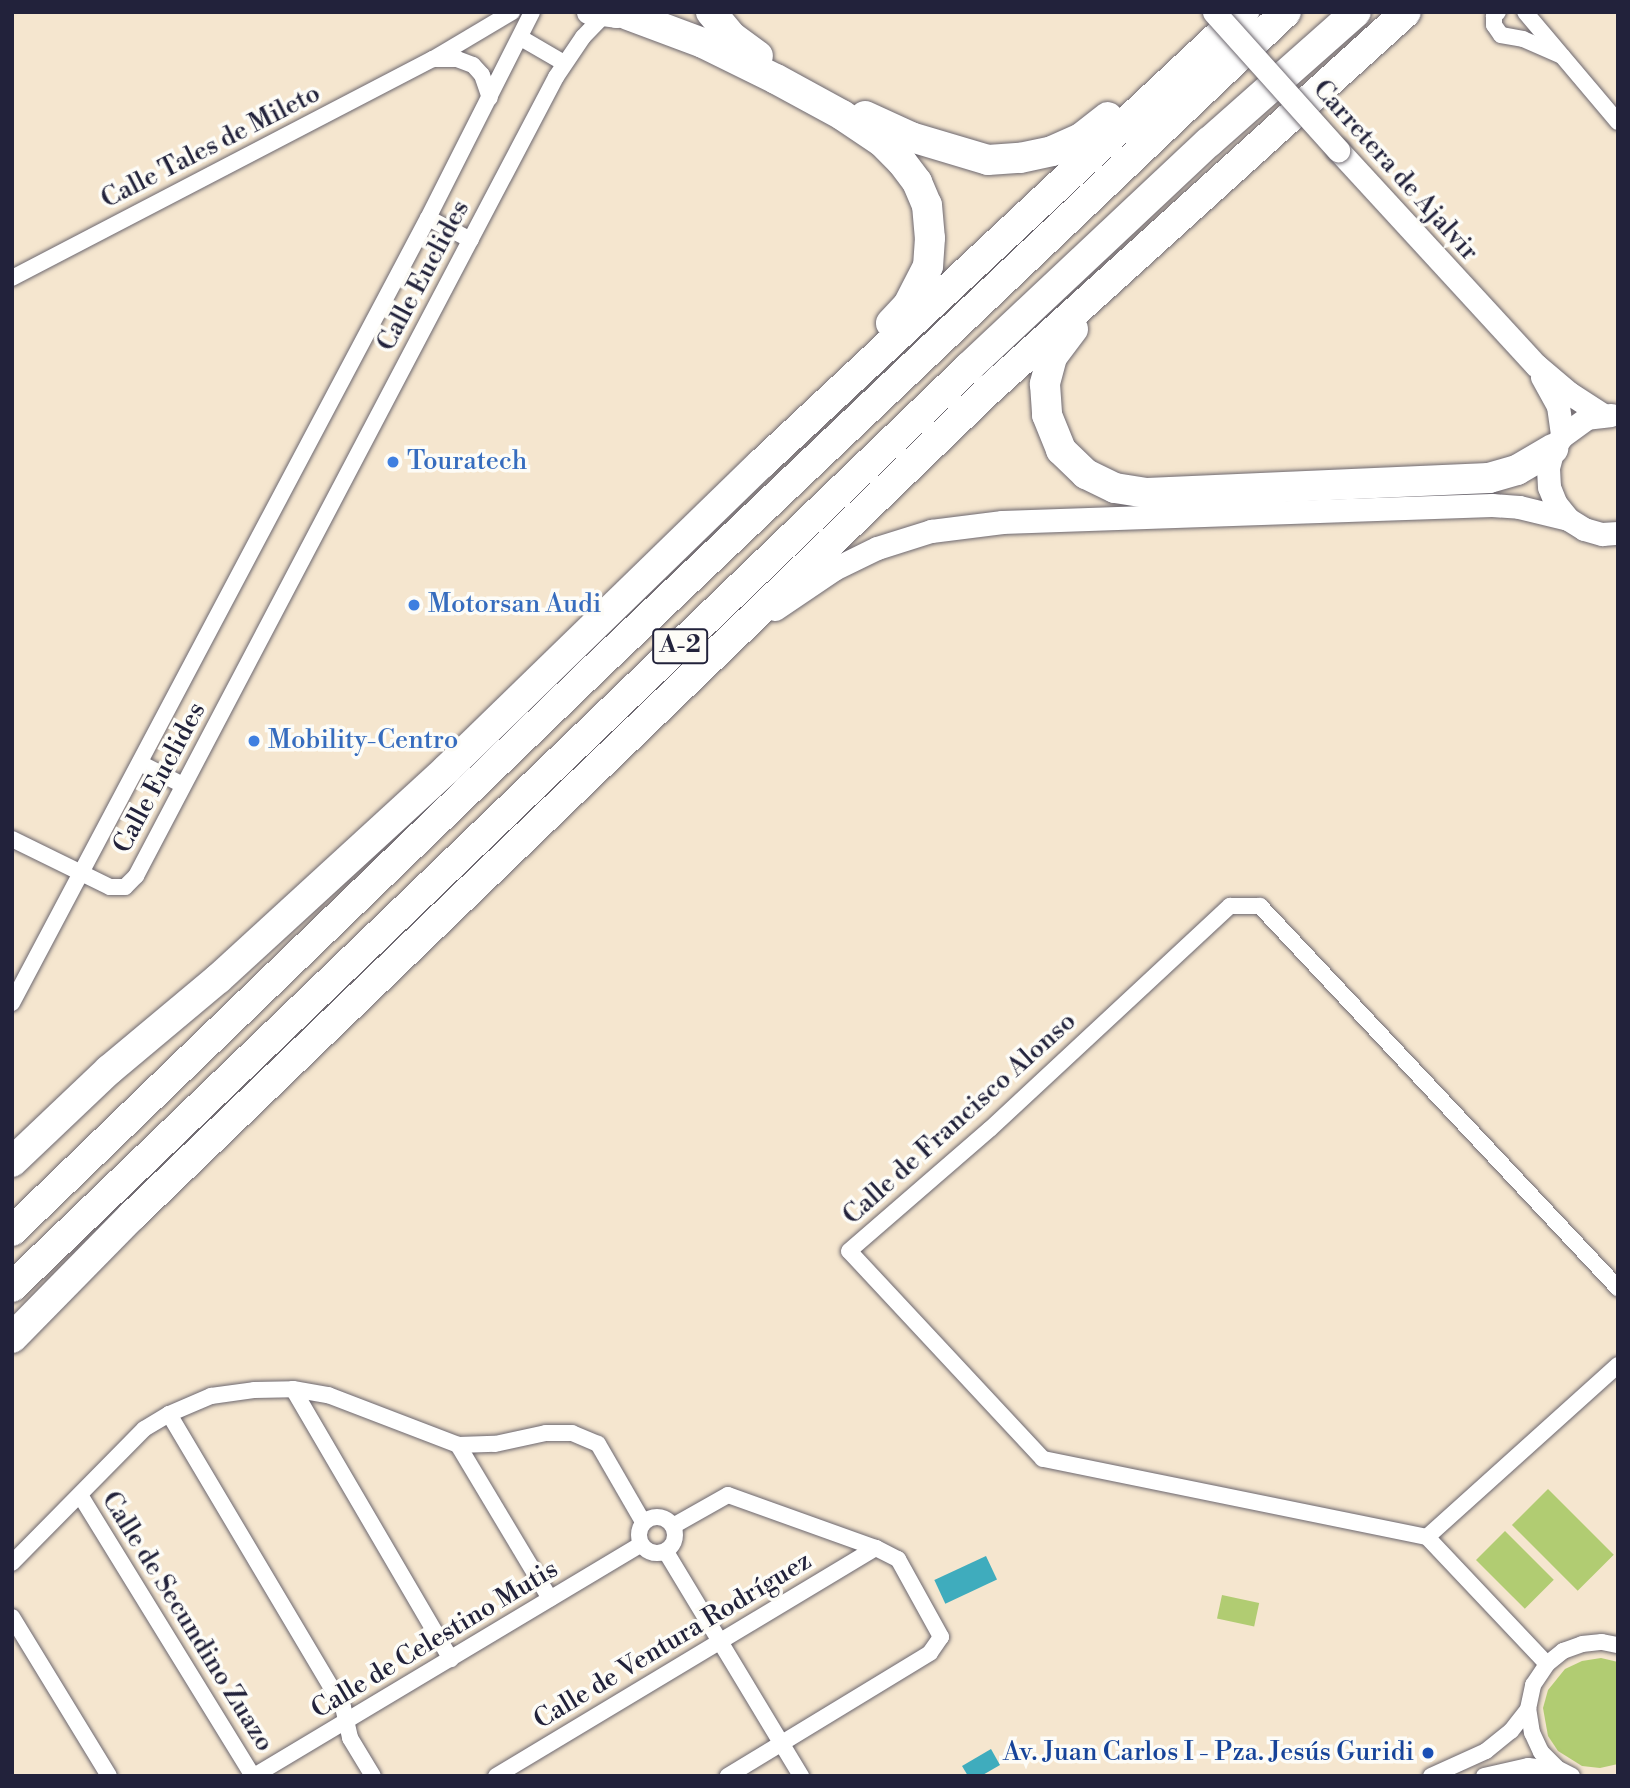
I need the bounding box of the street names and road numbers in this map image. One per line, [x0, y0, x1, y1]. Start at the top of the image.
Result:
street label: Carretera de Ajalvir [1306, 74, 1484, 268]
street label: Calle Tales de Mileto [96, 78, 326, 216]
street label: Calle Euclides [371, 195, 477, 357]
road number: A-2 [652, 626, 708, 666]
street label: Calle Euclides [107, 697, 213, 859]
street label: Calle de Francisco Alonso [837, 1006, 1083, 1232]
street label: Calle de Secundino Zuazo [94, 1486, 280, 1758]
street label: Calle de Ventura Rodríguez [529, 1546, 817, 1736]
street label: Calle de Celestino Mutis [306, 1554, 564, 1726]

